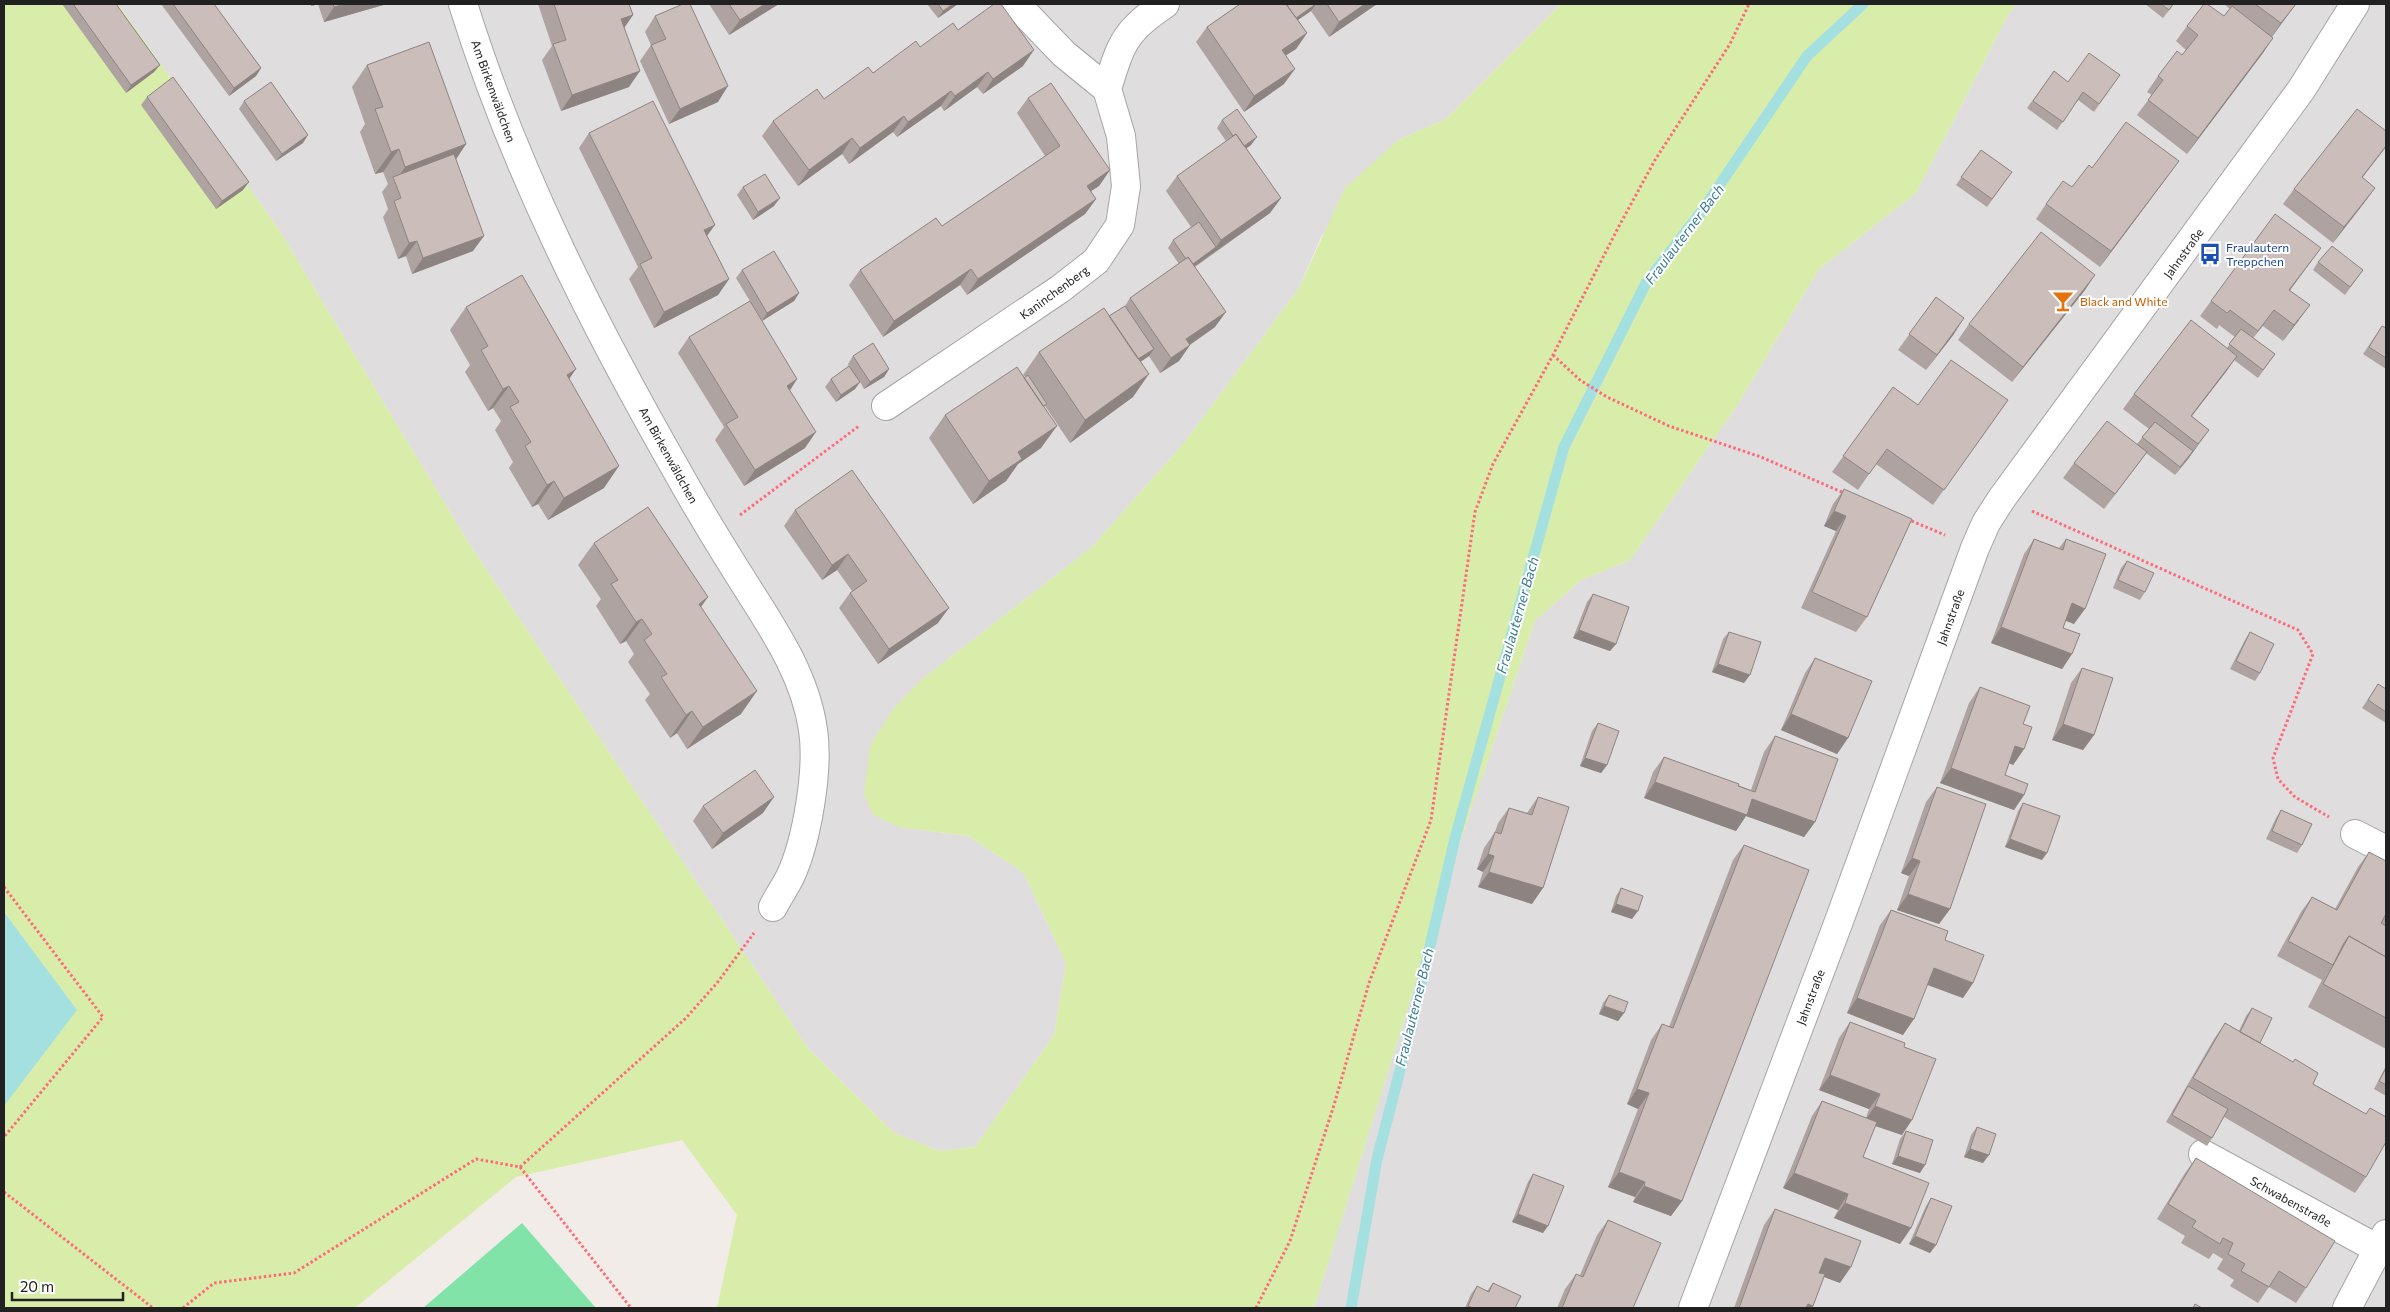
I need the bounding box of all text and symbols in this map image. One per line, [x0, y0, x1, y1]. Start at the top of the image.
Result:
street label: Am Birkenwäldchen [469, 38, 519, 144]
water label: Fraulauterner Bach [1641, 181, 1727, 287]
street label: Jahnstraße [2160, 225, 2207, 281]
place label: Fraulautern Treppchen [2226, 240, 2289, 268]
bus stop icon: Fraulautern Treppchen [2197, 241, 2223, 267]
street label: Kaninchenberg [1017, 262, 1092, 322]
bar icon: Black and White [2050, 288, 2076, 314]
place label: Black and White [2080, 294, 2168, 308]
street label: Am Birkenwäldchen [637, 405, 701, 505]
water label: Fraulauterner Bach [1492, 555, 1542, 675]
street label: Jahnstraße [1933, 587, 1968, 647]
water label: Fraulauterner Bach [1391, 946, 1437, 1068]
street label: Jahnstraße [1793, 967, 1828, 1027]
street label: Schwabenstraße [2248, 1173, 2334, 1229]
scale bar [12, 1270, 124, 1302]
text: 20 m [20, 1277, 54, 1295]

